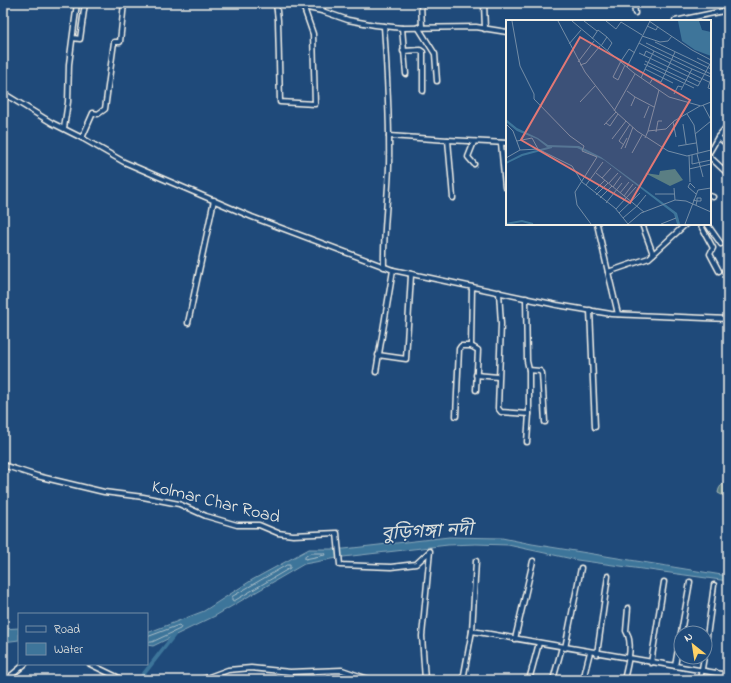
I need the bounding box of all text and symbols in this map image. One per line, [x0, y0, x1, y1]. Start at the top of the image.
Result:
inset map [506, 20, 711, 225]
street label: Kolmar Char Road [148, 474, 283, 531]
water label: বুড়িগঙ্গা নদী [380, 516, 478, 548]
legend [18, 613, 148, 665]
text: Road [54, 621, 80, 639]
north arrow [673, 625, 713, 665]
text: N [681, 628, 696, 646]
text: Water [54, 641, 83, 659]

